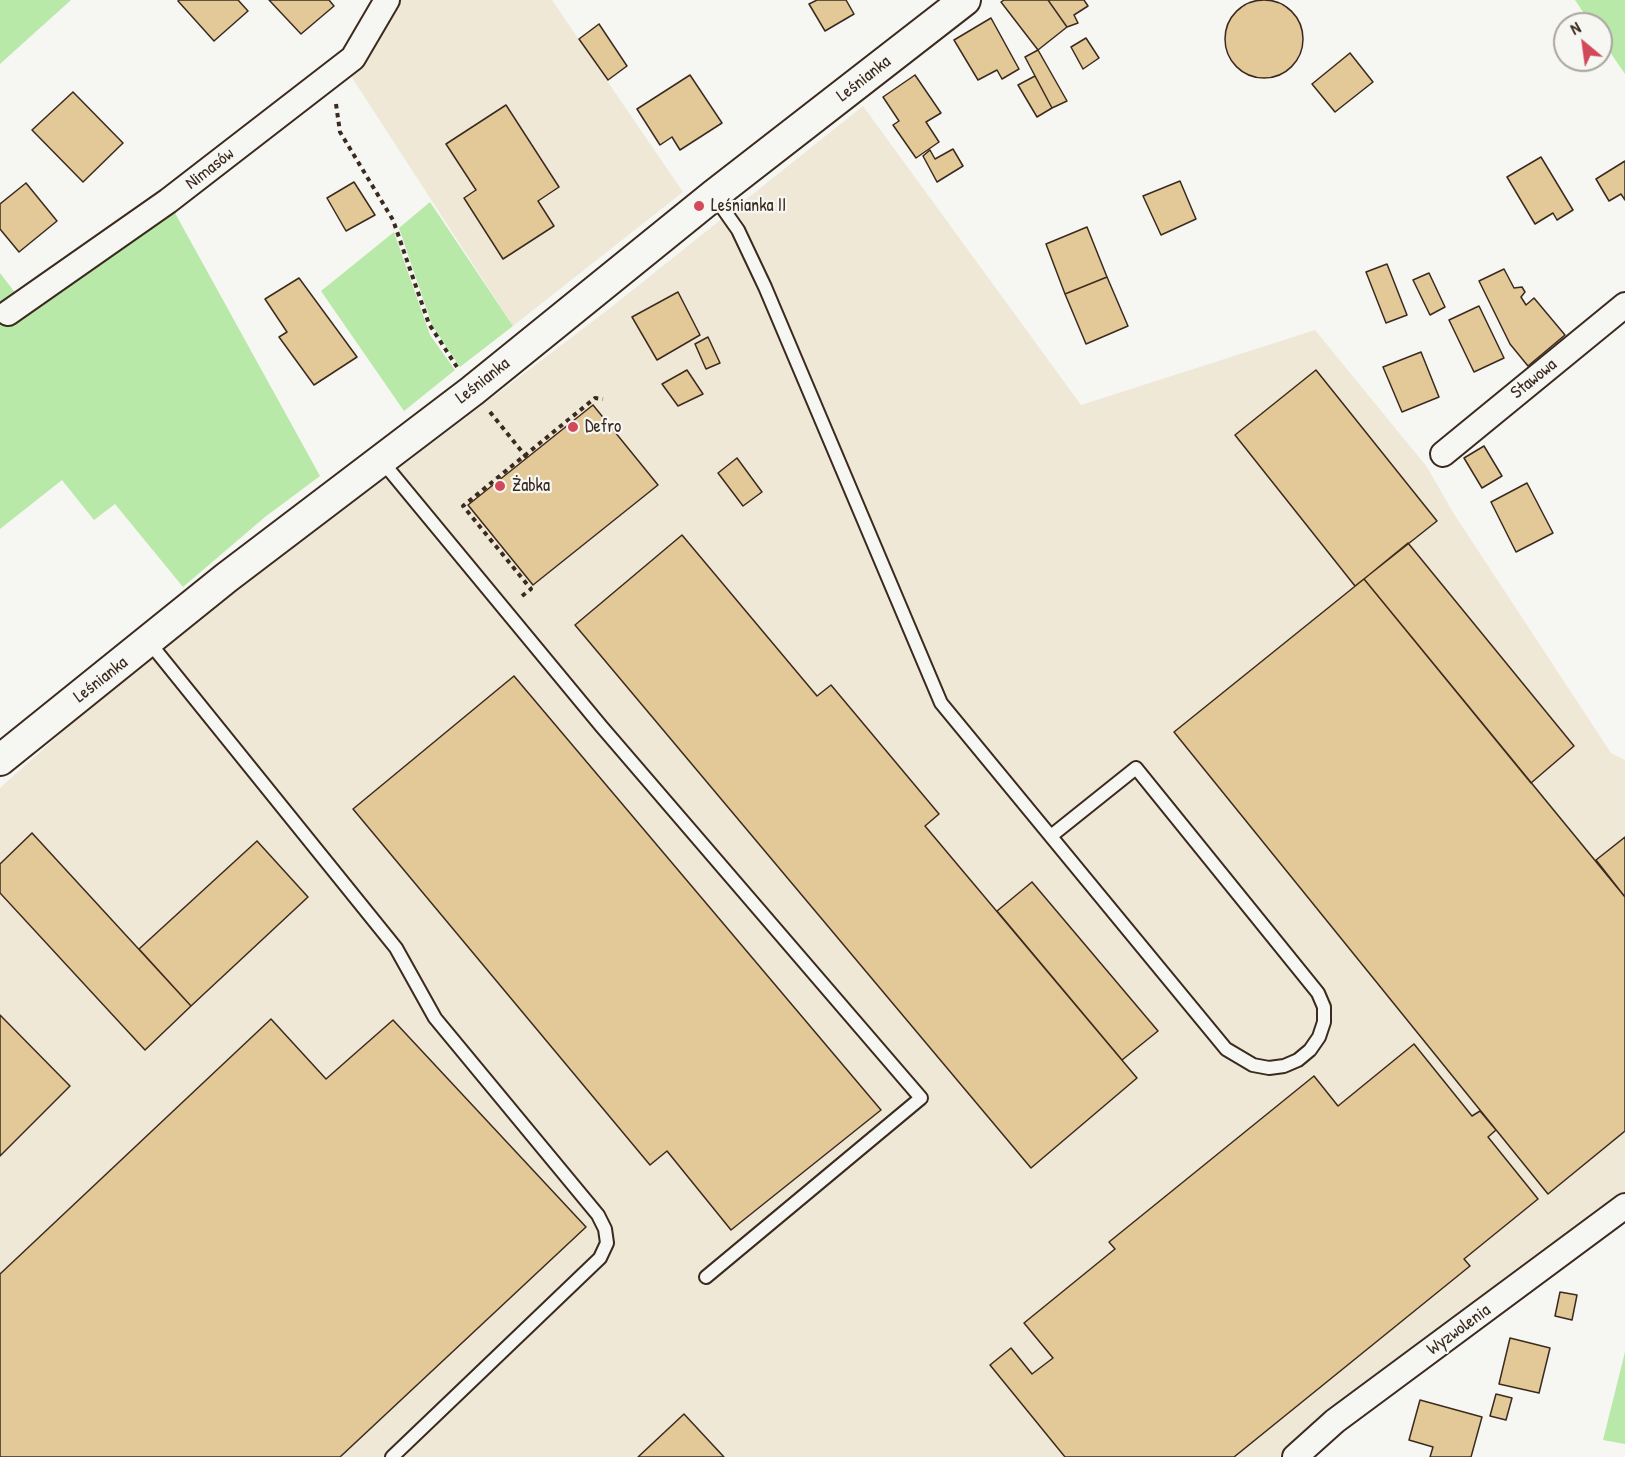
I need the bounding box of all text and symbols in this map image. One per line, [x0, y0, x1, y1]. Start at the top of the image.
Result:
north arrow [1553, 12, 1613, 72]
text: N [1566, 16, 1584, 40]
street label: Leśnianka [833, 51, 895, 107]
street label: Nimasów [182, 143, 238, 195]
place label: Leśnianka II [711, 195, 786, 217]
marker: Leśnianka II [692, 199, 706, 213]
street label: Leśnianka [452, 353, 514, 409]
street label: Stawowa [1507, 354, 1561, 404]
place label: Defro [585, 416, 621, 438]
marker: Defro [566, 420, 580, 434]
place label: Żabka [512, 475, 550, 497]
marker: Żabka [493, 479, 507, 493]
street label: Leśnianka [70, 652, 132, 708]
street label: Wyzwolenia [1423, 1300, 1495, 1360]

